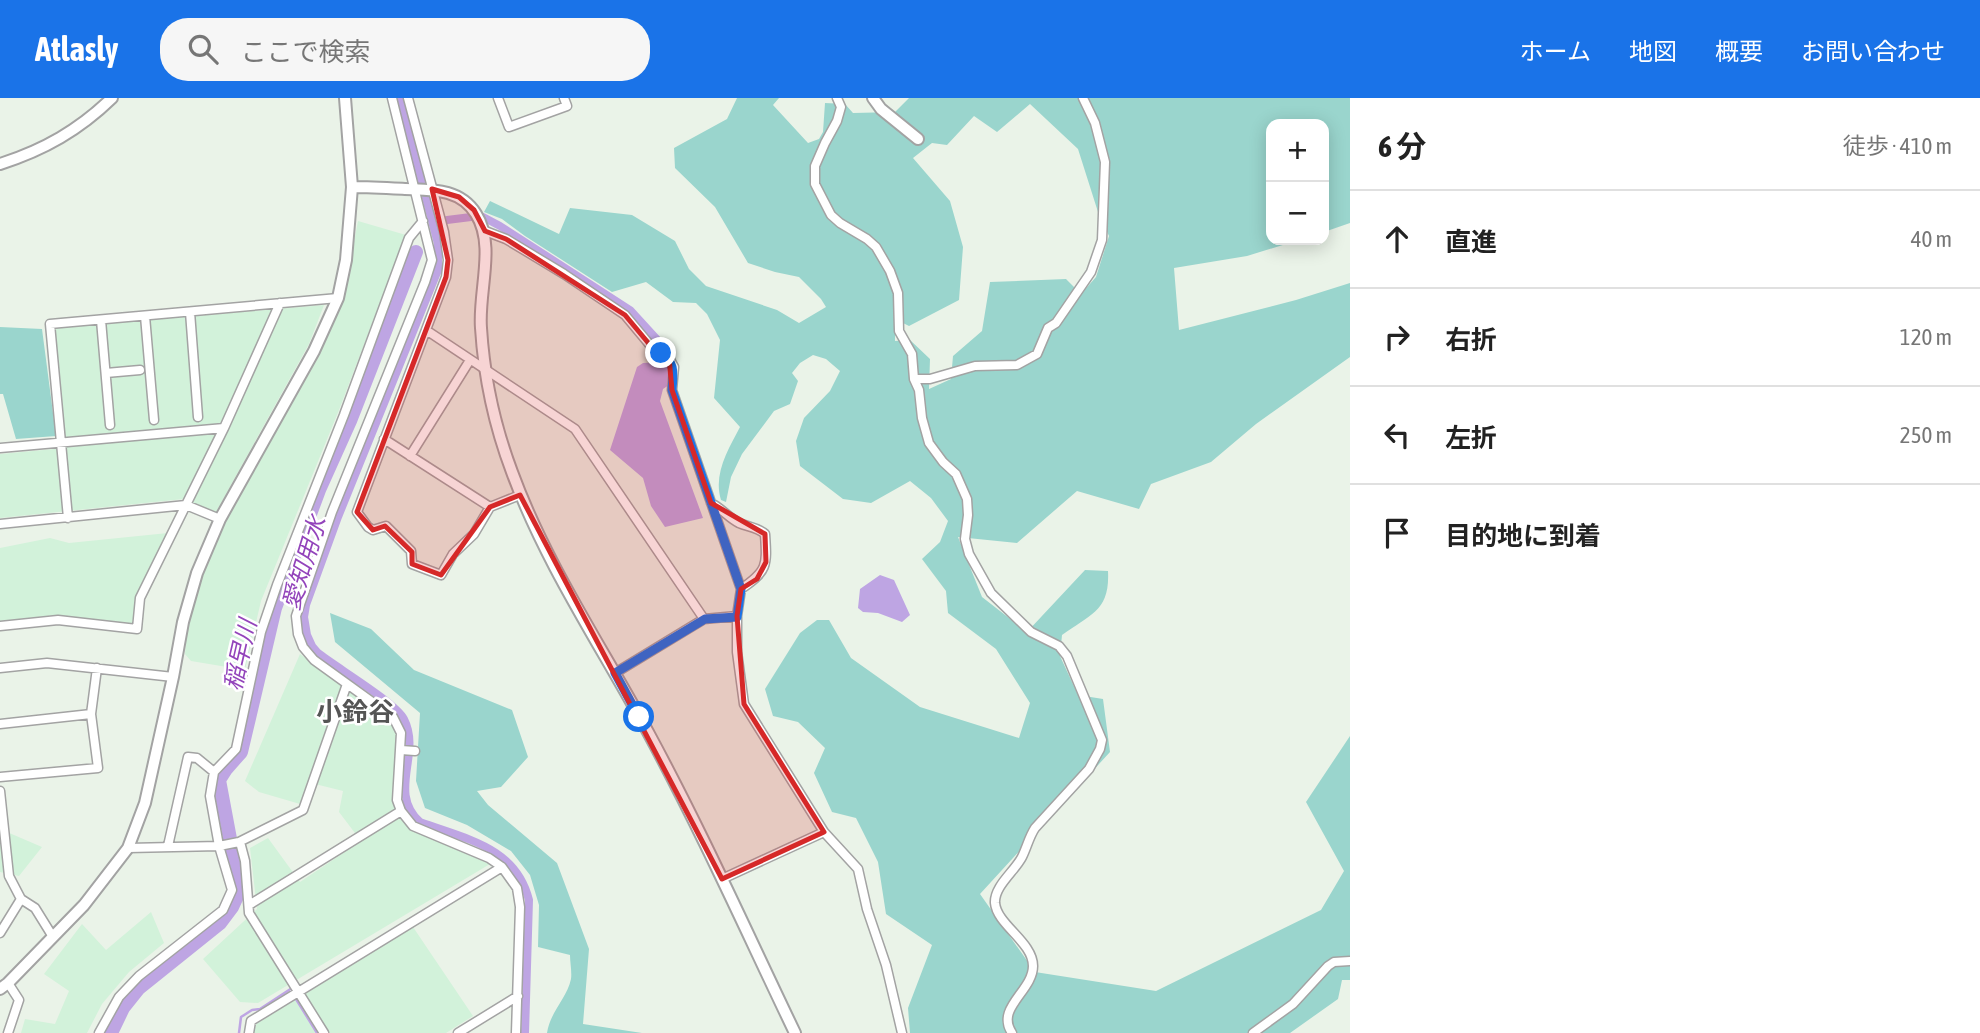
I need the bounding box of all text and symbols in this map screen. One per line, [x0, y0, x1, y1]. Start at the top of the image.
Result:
search box [160, 18, 650, 81]
text: Atlasly [35, 30, 118, 68]
icon: search [184, 30, 222, 68]
text: ここで検索 [240, 37, 370, 67]
text: ホーム [1520, 38, 1591, 65]
text: 地図 [1629, 38, 1677, 65]
text: 概要 [1715, 38, 1763, 65]
text: お問い合わせ [1801, 38, 1945, 65]
map controls [1266, 119, 1329, 245]
button: + [1266, 119, 1329, 182]
text: 6 分 [1378, 129, 1426, 163]
text: 徒歩 · 410 m [1843, 133, 1952, 159]
button: − [1266, 182, 1329, 245]
icon: ahead [1378, 220, 1416, 258]
text: 40 m [1911, 226, 1952, 252]
text: 直進 [1445, 227, 1497, 257]
icon: right [1378, 318, 1416, 356]
text: 120 m [1900, 324, 1952, 350]
text: 右折 [1445, 325, 1497, 355]
route end [645, 337, 676, 368]
icon: left [1378, 416, 1416, 454]
text: 250 m [1900, 422, 1952, 448]
text: 左折 [1445, 423, 1497, 453]
water label: 愛知用水 [277, 510, 332, 613]
icon: arrive [1378, 514, 1416, 552]
text: 目的地に到着 [1445, 521, 1601, 551]
water label: 稲早川 [219, 614, 262, 693]
district label: 小鈴谷 [316, 697, 394, 727]
route start [623, 701, 654, 732]

